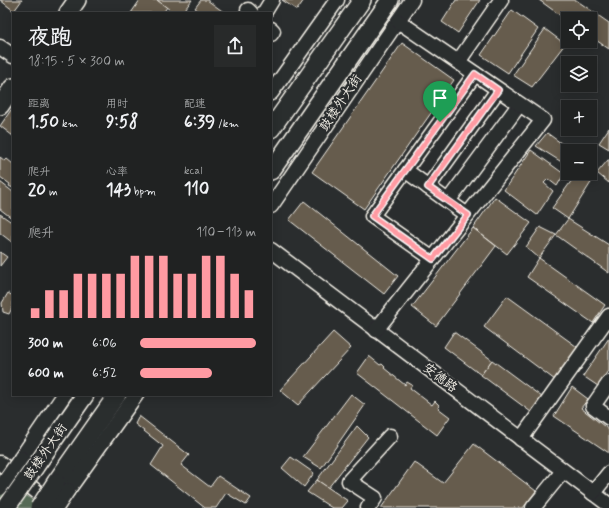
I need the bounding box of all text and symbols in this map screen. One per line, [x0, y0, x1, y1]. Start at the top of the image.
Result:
map controls [561, 12, 597, 180]
button: locate [561, 12, 597, 48]
text: 夜跑 [28, 24, 72, 52]
button: share [214, 25, 256, 67]
text: 18:15 · 5 × 300 m [28, 53, 125, 70]
button: layers [561, 56, 597, 92]
street label: 鼓楼外大街 [316, 71, 366, 135]
pin [423, 81, 457, 122]
icon: arrive [429, 87, 451, 109]
text: 距离 [28, 97, 50, 111]
text: 用时 [106, 97, 128, 111]
text: 配速 [184, 97, 206, 111]
button: + [561, 100, 597, 136]
text: 1.50 [28, 111, 59, 133]
text: 9:58 [106, 111, 138, 133]
text: 6:39 [184, 111, 215, 133]
text: km [59, 117, 78, 131]
text: /km [215, 117, 239, 131]
button: − [561, 144, 597, 180]
text: kcal [184, 164, 202, 178]
text: 爬升 [28, 165, 50, 179]
text: 心率 [106, 165, 128, 179]
text: 110 [184, 178, 209, 200]
text: 20 [28, 179, 46, 201]
text: 143 [106, 179, 131, 201]
text: m [46, 185, 58, 199]
text: bpm [131, 185, 156, 199]
text: 110–113 m [196, 224, 256, 241]
text: 爬升 [28, 225, 54, 242]
text: 300 m [28, 335, 63, 352]
text: 6:06 [92, 335, 117, 352]
street label: 安德路 [419, 359, 461, 397]
text: 600 m [28, 365, 64, 382]
text: 6:52 [92, 365, 117, 382]
street label: 鼓楼外大街 [20, 420, 72, 484]

